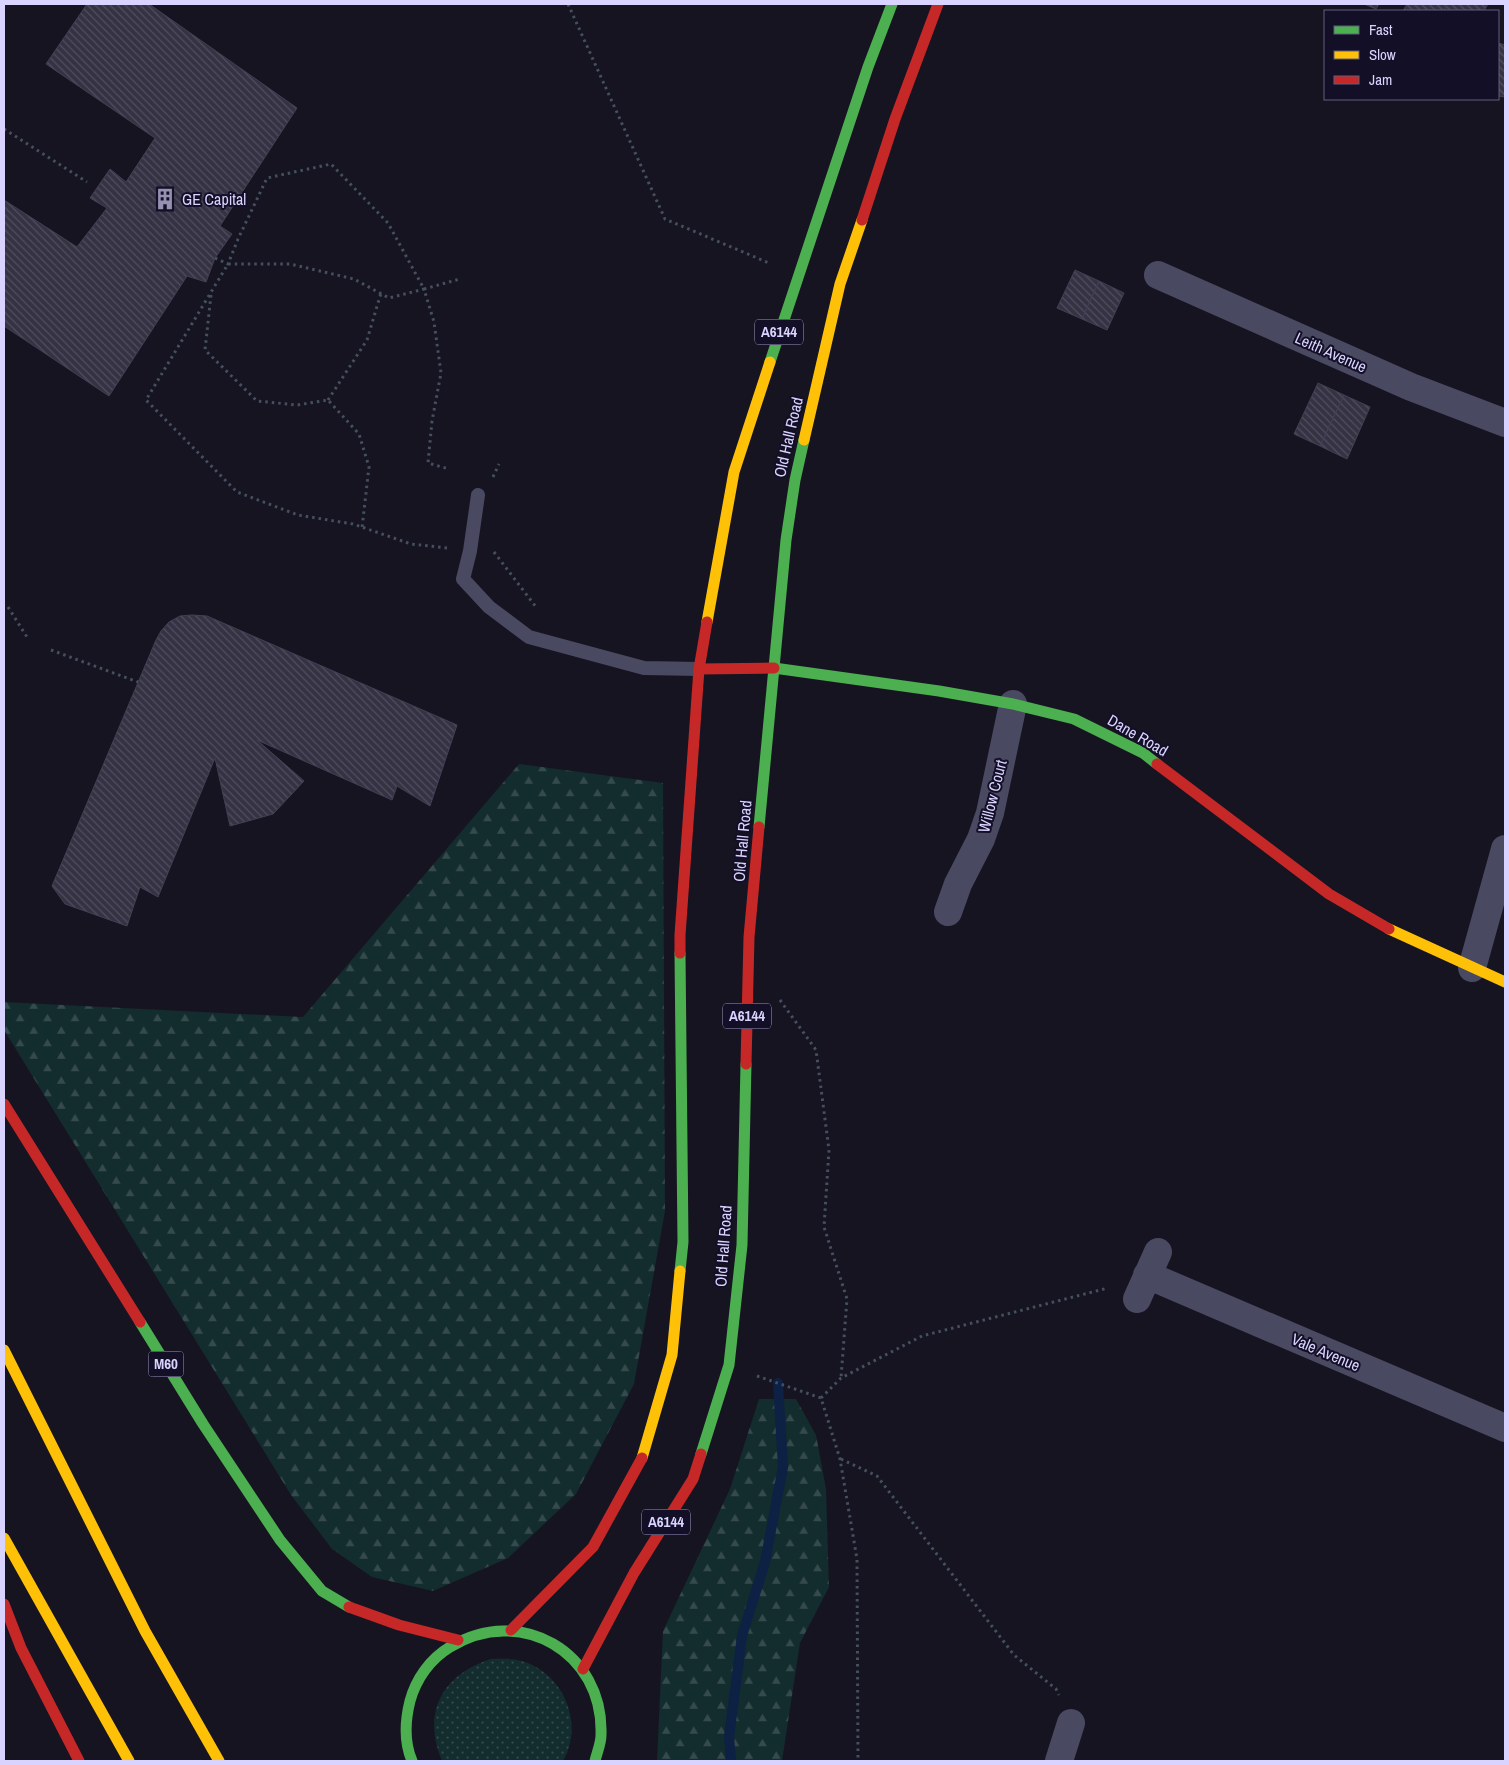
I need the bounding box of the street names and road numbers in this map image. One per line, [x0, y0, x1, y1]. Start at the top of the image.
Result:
road number: A6144 [755, 320, 803, 344]
street label: Leith Avenue [1292, 326, 1370, 378]
street label: Old Hall Road [768, 395, 808, 479]
street label: Dane Road [1104, 709, 1172, 761]
street label: Willow Court [972, 757, 1012, 835]
street label: Old Hall Road [727, 799, 757, 883]
road number: A6144 [723, 1004, 771, 1028]
street label: Old Hall Road [709, 1204, 737, 1288]
street label: Vale Avenue [1288, 1328, 1364, 1376]
road number: M60 [148, 1352, 184, 1376]
road number: A6144 [642, 1510, 690, 1534]

